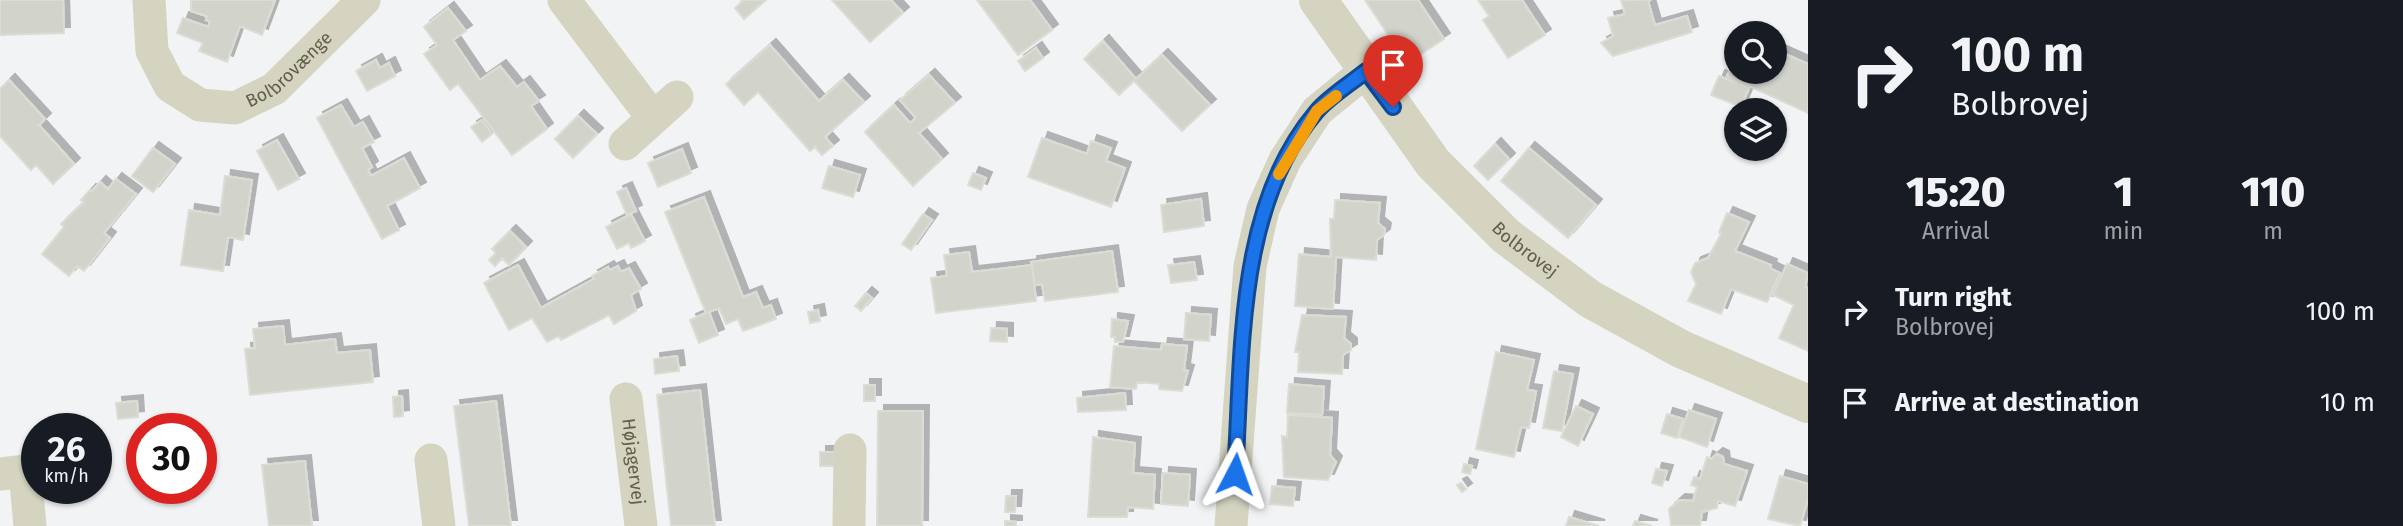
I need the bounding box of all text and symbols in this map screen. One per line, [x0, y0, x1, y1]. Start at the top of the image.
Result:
map controls [1724, 21, 1787, 161]
button: search [1724, 21, 1787, 84]
text: 100 m [1951, 25, 2084, 84]
street label: Bolbrovænge [242, 27, 337, 112]
icon: right [1836, 28, 1927, 119]
pin [1363, 35, 1423, 107]
icon: arrive [1374, 46, 1412, 84]
text: Bolbrovej [1951, 85, 2090, 123]
button: layers [1724, 98, 1787, 161]
text: 15:20 [1906, 167, 2006, 217]
text: 1 [2114, 167, 2133, 217]
text: 110 [2241, 167, 2305, 217]
street label: Bolbrovej [1487, 217, 1562, 282]
text: Arrival [1922, 217, 1990, 245]
text: min [2104, 217, 2143, 245]
text: m [2263, 217, 2283, 245]
text: Turn right [1895, 282, 2012, 313]
icon: right [1836, 293, 1874, 331]
text: 100 m [2306, 296, 2375, 327]
text: Bolbrovej [1895, 313, 1995, 341]
icon: arrive [1836, 384, 1874, 422]
text: Arrive at destination [1895, 387, 2139, 418]
text: 10 m [2320, 387, 2375, 418]
speed limit sign: 30 [126, 413, 217, 504]
street label: Højagervej [617, 417, 649, 506]
text: 26 [48, 428, 85, 470]
position arrow [1198, 437, 1272, 511]
text: km/h [44, 465, 89, 487]

